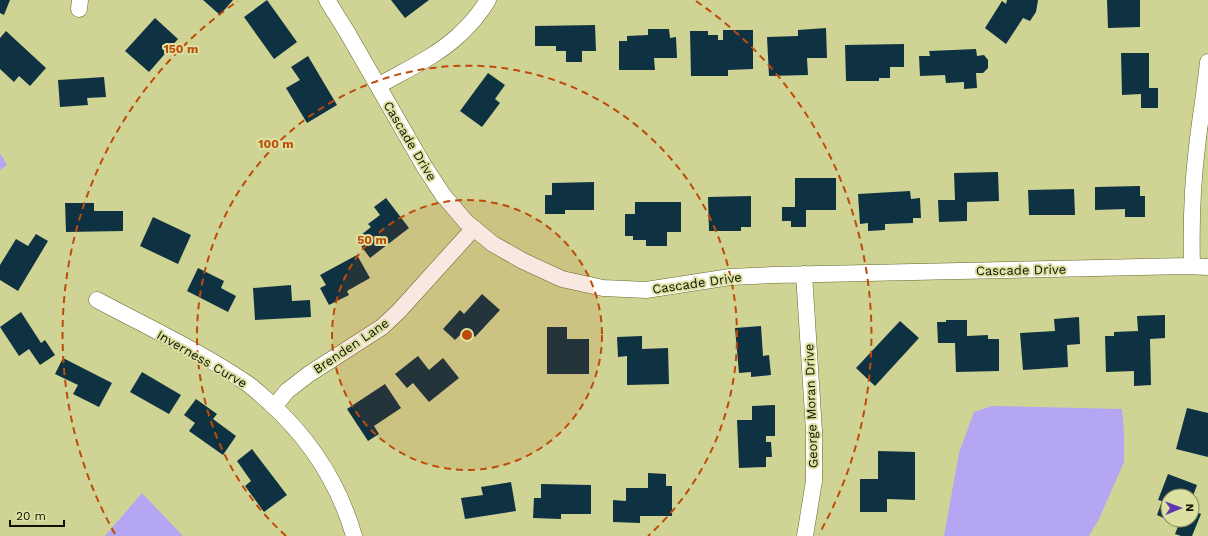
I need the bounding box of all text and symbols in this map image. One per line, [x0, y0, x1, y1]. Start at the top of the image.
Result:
text: 150 m [164, 42, 198, 56]
street label: Cascade Drive [380, 98, 440, 184]
text: 100 m [258, 137, 294, 151]
text: 50 m [357, 233, 387, 247]
street label: Cascade Drive [976, 262, 1066, 278]
street label: Cascade Drive [651, 269, 743, 297]
street label: Brenden Lane [310, 315, 392, 377]
street label: Inverness Curve [154, 327, 250, 391]
centre of rings [460, 328, 474, 342]
street label: George Moran Drive [801, 343, 821, 469]
north arrow [1160, 488, 1200, 528]
scale bar [10, 502, 64, 528]
text: N [1183, 504, 1196, 512]
text: 20 m [16, 509, 46, 523]

